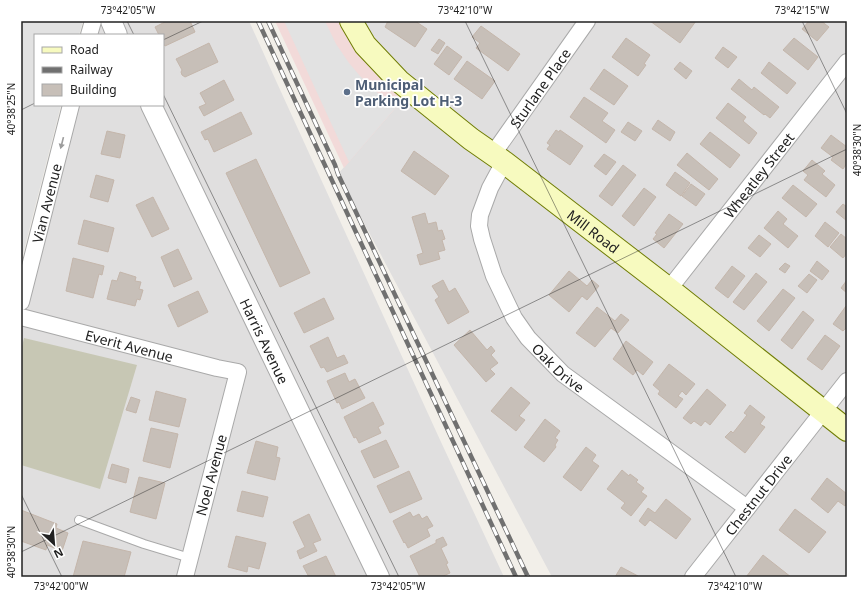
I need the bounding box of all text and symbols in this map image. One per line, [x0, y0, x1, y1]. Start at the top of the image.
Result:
text: 73°42'05"W [101, 3, 156, 17]
text: 73°42'10"W [438, 3, 493, 17]
text: 73°42'15"W [775, 3, 830, 17]
legend [34, 34, 164, 106]
text: Road [70, 41, 99, 58]
street label: Sturlane Place [505, 44, 575, 132]
text: Railway [70, 61, 114, 78]
place label: Municipal Parking Lot H-3 [355, 75, 462, 110]
text: Building [70, 81, 117, 98]
text: 40°38'25"N [4, 83, 18, 135]
marker: Municipal Parking Lot H-3 [342, 87, 352, 97]
text: 40°38'30"N [850, 124, 864, 176]
street label: Wheatley Street [719, 128, 798, 222]
one-way arrow [58, 137, 64, 149]
street label: Vian Avenue [27, 161, 65, 245]
street label: Mill Road [564, 205, 623, 257]
street label: Harris Avenue [236, 295, 294, 387]
street label: Everit Avenue [83, 325, 175, 366]
street label: Oak Drive [528, 339, 589, 396]
street label: Noel Avenue [191, 432, 231, 518]
street label: Chestnut Drive [720, 450, 796, 539]
north arrow [34, 524, 74, 564]
text: 40°38'30"N [4, 526, 18, 578]
text: N [51, 545, 66, 562]
text: 73°42'00"W [34, 579, 89, 593]
text: 73°42'05"W [371, 579, 426, 593]
text: 73°42'10"W [708, 579, 763, 593]

